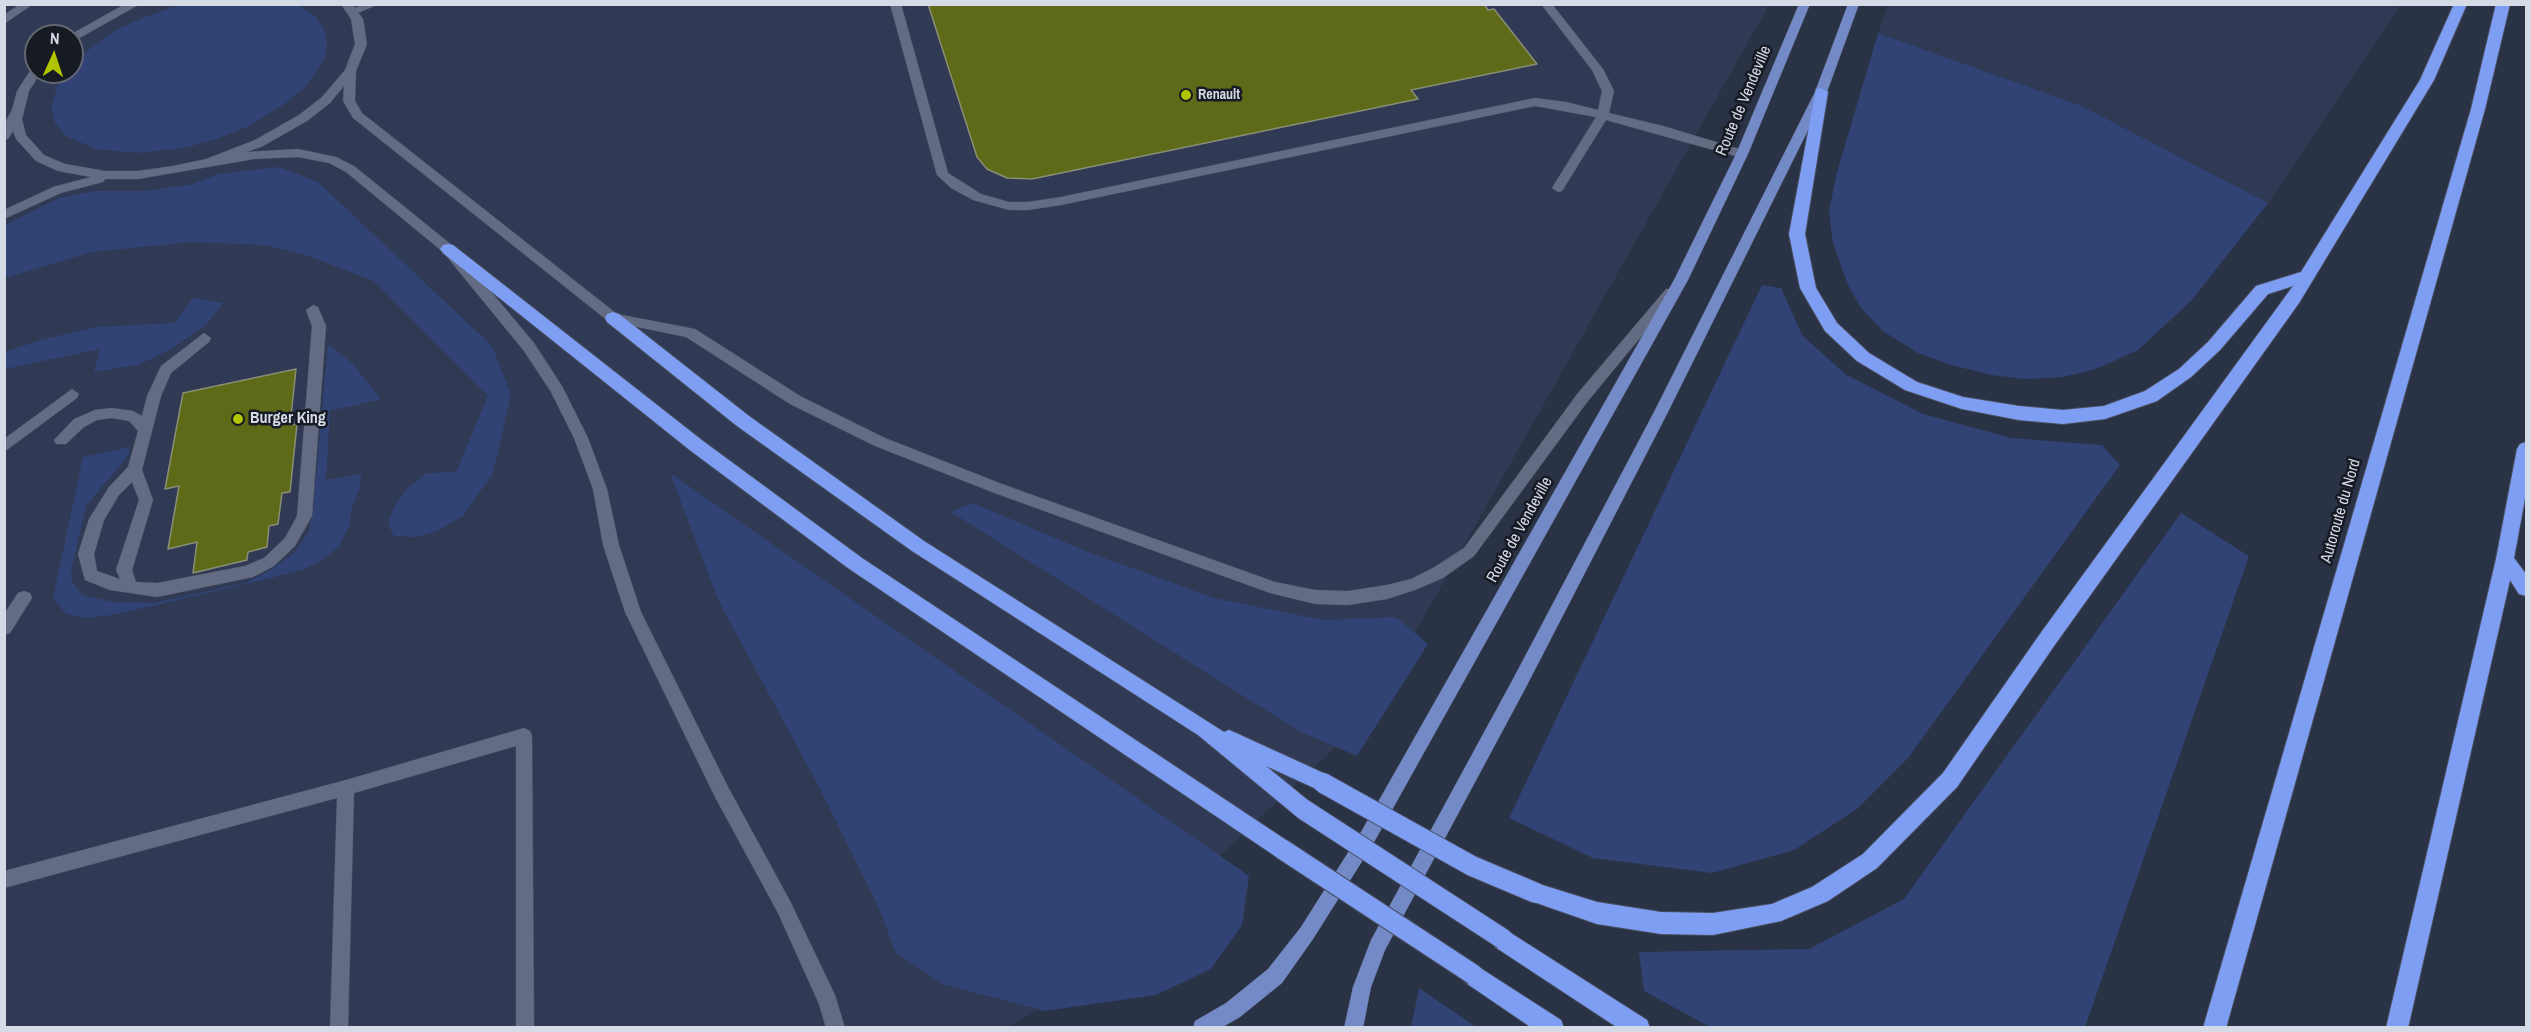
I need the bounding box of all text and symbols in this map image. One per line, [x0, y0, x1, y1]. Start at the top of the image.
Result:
north arrow [24, 24, 84, 84]
text: N [50, 27, 60, 49]
street label: Route de Vendeville [1712, 43, 1776, 159]
place label: Renault [1198, 87, 1240, 103]
marker: Renault [1179, 88, 1193, 102]
place label: Burger King [250, 409, 326, 429]
marker: Burger King [231, 412, 245, 426]
street label: Autoroute du Nord [2317, 457, 2365, 565]
street label: Route de Vendeville [1483, 474, 1557, 586]

